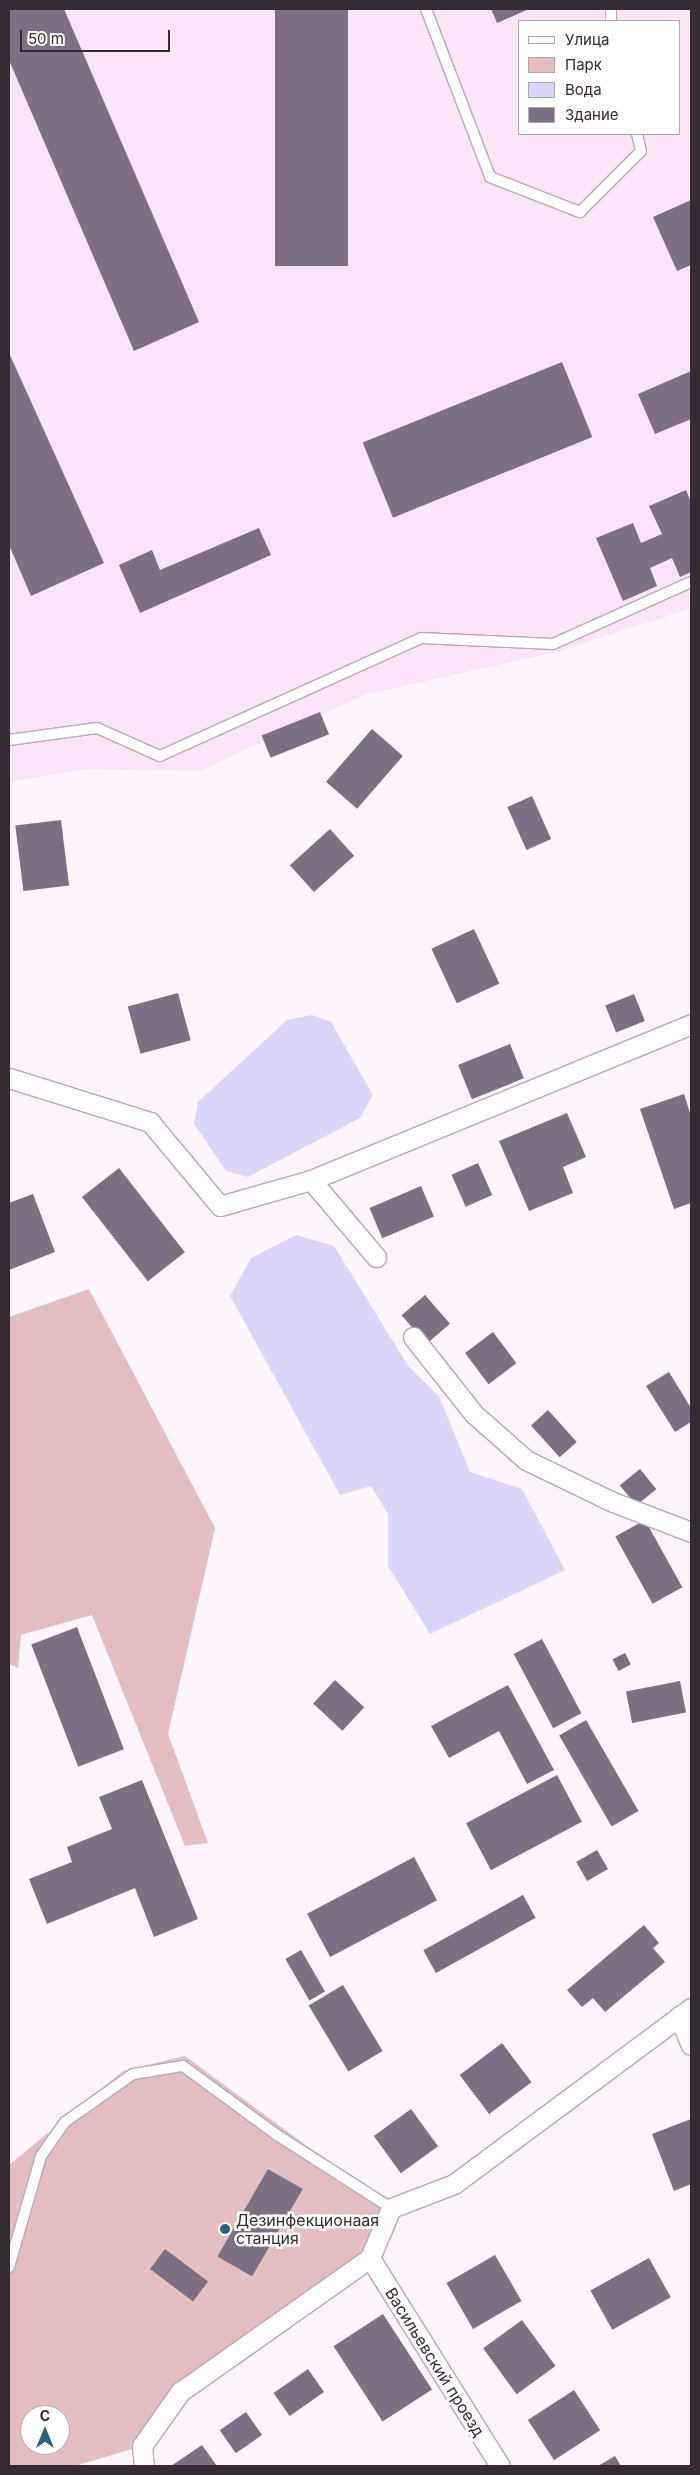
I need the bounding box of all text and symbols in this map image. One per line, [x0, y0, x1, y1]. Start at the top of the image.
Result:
scale bar [22, 20, 172, 52]
legend [518, 20, 680, 135]
text: 50 m [28, 29, 64, 48]
text: Улица [565, 30, 609, 49]
text: Парк [565, 55, 602, 74]
text: Вода [565, 80, 602, 99]
text: Здание [565, 105, 619, 124]
place label: Дезинфекционаая станция [236, 2210, 379, 2248]
marker: Дезинфекционаая станция [218, 2222, 232, 2236]
street label: Васильевский проезд [381, 2284, 489, 2440]
north arrow [20, 2405, 70, 2455]
text: С [40, 2407, 50, 2424]

